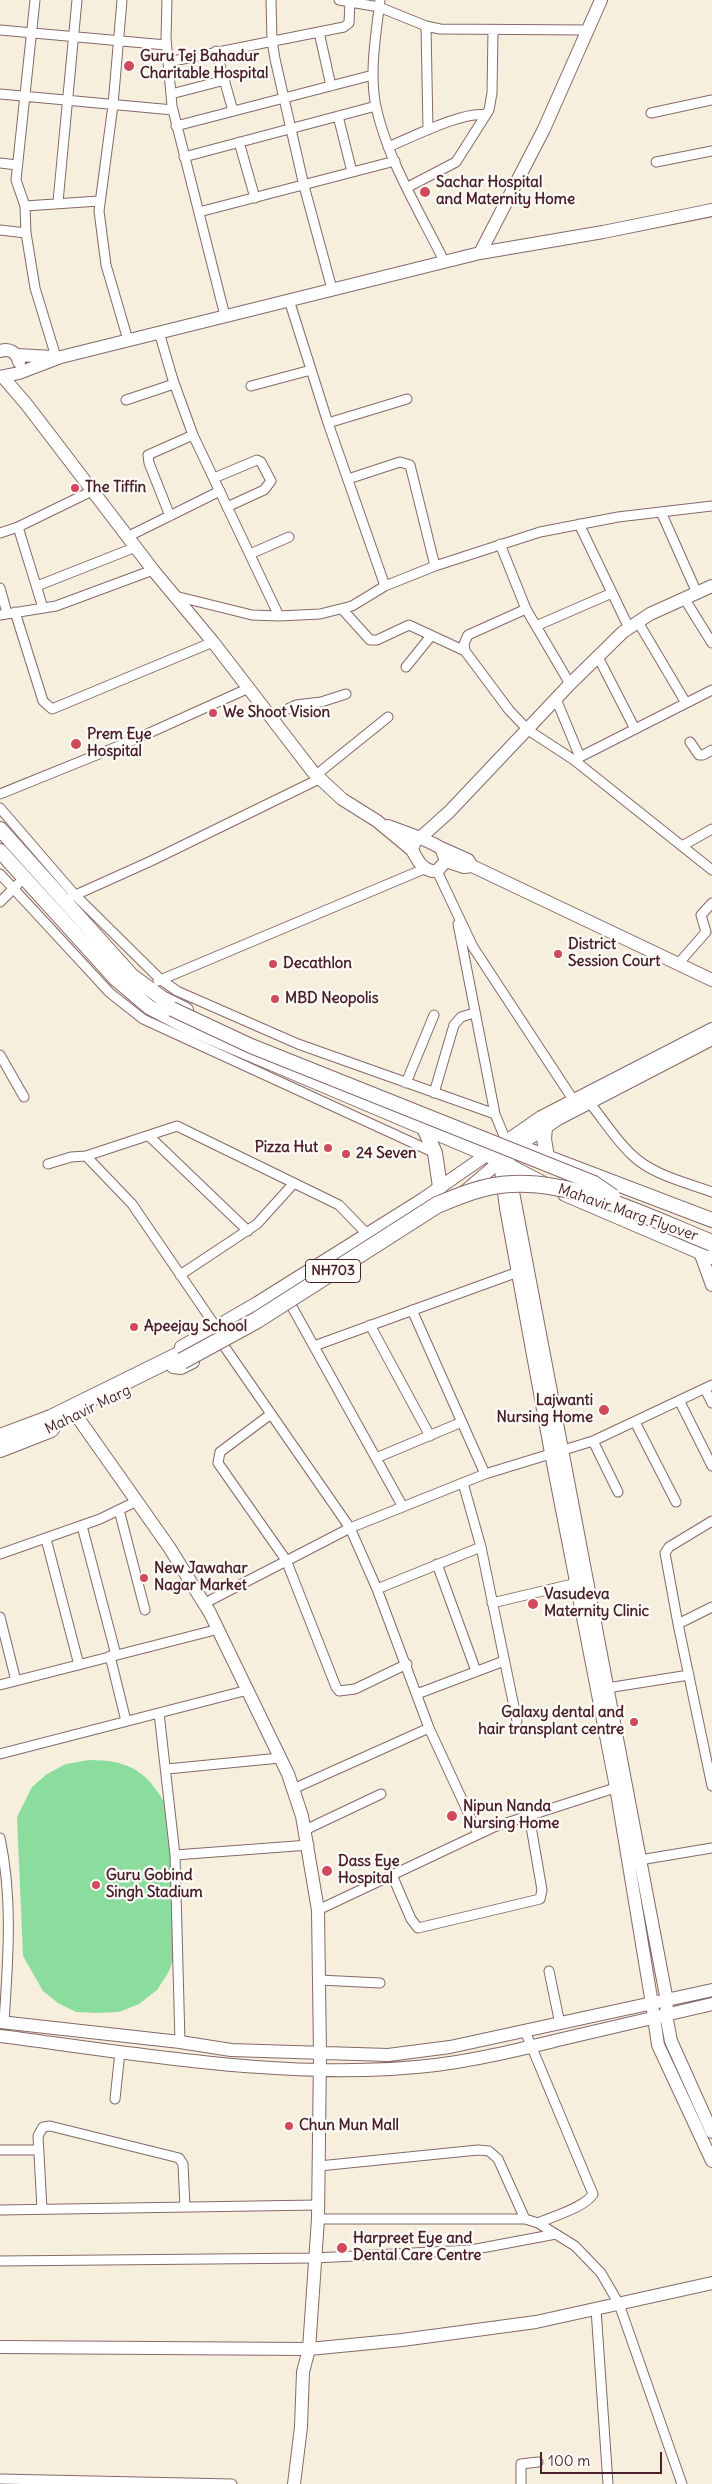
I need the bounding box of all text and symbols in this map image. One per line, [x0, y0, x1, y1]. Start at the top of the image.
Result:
place label: Guru Tej Bahadur Charitable Hospital [140, 48, 268, 83]
marker: Guru Tej Bahadur Charitable Hospital [122, 59, 136, 73]
place label: Sachar Hospital and Maternity Home [436, 174, 575, 209]
marker: Sachar Hospital and Maternity Home [418, 185, 432, 199]
place label: The Tiffin [85, 479, 146, 497]
marker: The Tiffin [69, 482, 81, 494]
place label: We Shoot Vision [223, 704, 330, 722]
marker: We Shoot Vision [207, 707, 219, 719]
place label: Prem Eye Hospital [87, 726, 152, 761]
marker: Prem Eye Hospital [69, 737, 83, 751]
place label: District Session Court [568, 936, 660, 971]
marker: District Session Court [552, 948, 564, 960]
place label: Decathlon [283, 955, 352, 973]
marker: Decathlon [267, 958, 279, 970]
place label: MBD Neopolis [285, 990, 378, 1008]
marker: MBD Neopolis [269, 993, 281, 1005]
place label: Pizza Hut [255, 1139, 318, 1157]
marker: Pizza Hut [322, 1142, 334, 1154]
place label: 24 Seven [356, 1145, 417, 1163]
marker: 24 Seven [340, 1148, 352, 1160]
street label: Mahavir Marg Flyover [556, 1181, 700, 1245]
road number: NH703 [306, 1260, 360, 1282]
place label: Apeejay School [144, 1318, 247, 1336]
marker: Apeejay School [128, 1321, 140, 1333]
street label: Mahavir Marg [42, 1382, 134, 1438]
place label: Lajwanti Nursing Home [497, 1392, 593, 1427]
marker: Lajwanti Nursing Home [597, 1403, 611, 1417]
place label: New Jawahar Nagar Market [154, 1560, 248, 1595]
marker: New Jawahar Nagar Market [138, 1572, 150, 1584]
place label: Vasudeva Maternity Clinic [544, 1586, 649, 1621]
marker: Vasudeva Maternity Clinic [526, 1597, 540, 1611]
place label: Galaxy dental and hair transplant centre [478, 1704, 624, 1739]
marker: Galaxy dental and hair transplant centre [628, 1716, 640, 1728]
place label: Nipun Nanda Nursing Home [463, 1798, 559, 1833]
marker: Nipun Nanda Nursing Home [445, 1809, 459, 1823]
place label: Dass Eye Hospital [338, 1853, 400, 1888]
marker: Dass Eye Hospital [320, 1864, 334, 1878]
place label: Guru Gobind Singh Stadium [106, 1867, 203, 1902]
marker: Guru Gobind Singh Stadium [90, 1879, 102, 1891]
place label: Chun Mun Mall [299, 2117, 399, 2135]
marker: Chun Mun Mall [283, 2120, 295, 2132]
place label: Harpreet Eye and Dental Care Centre [353, 2230, 481, 2265]
marker: Harpreet Eye and Dental Care Centre [335, 2241, 349, 2255]
scale bar [542, 2442, 664, 2474]
text: 100 m [548, 2451, 590, 2470]

